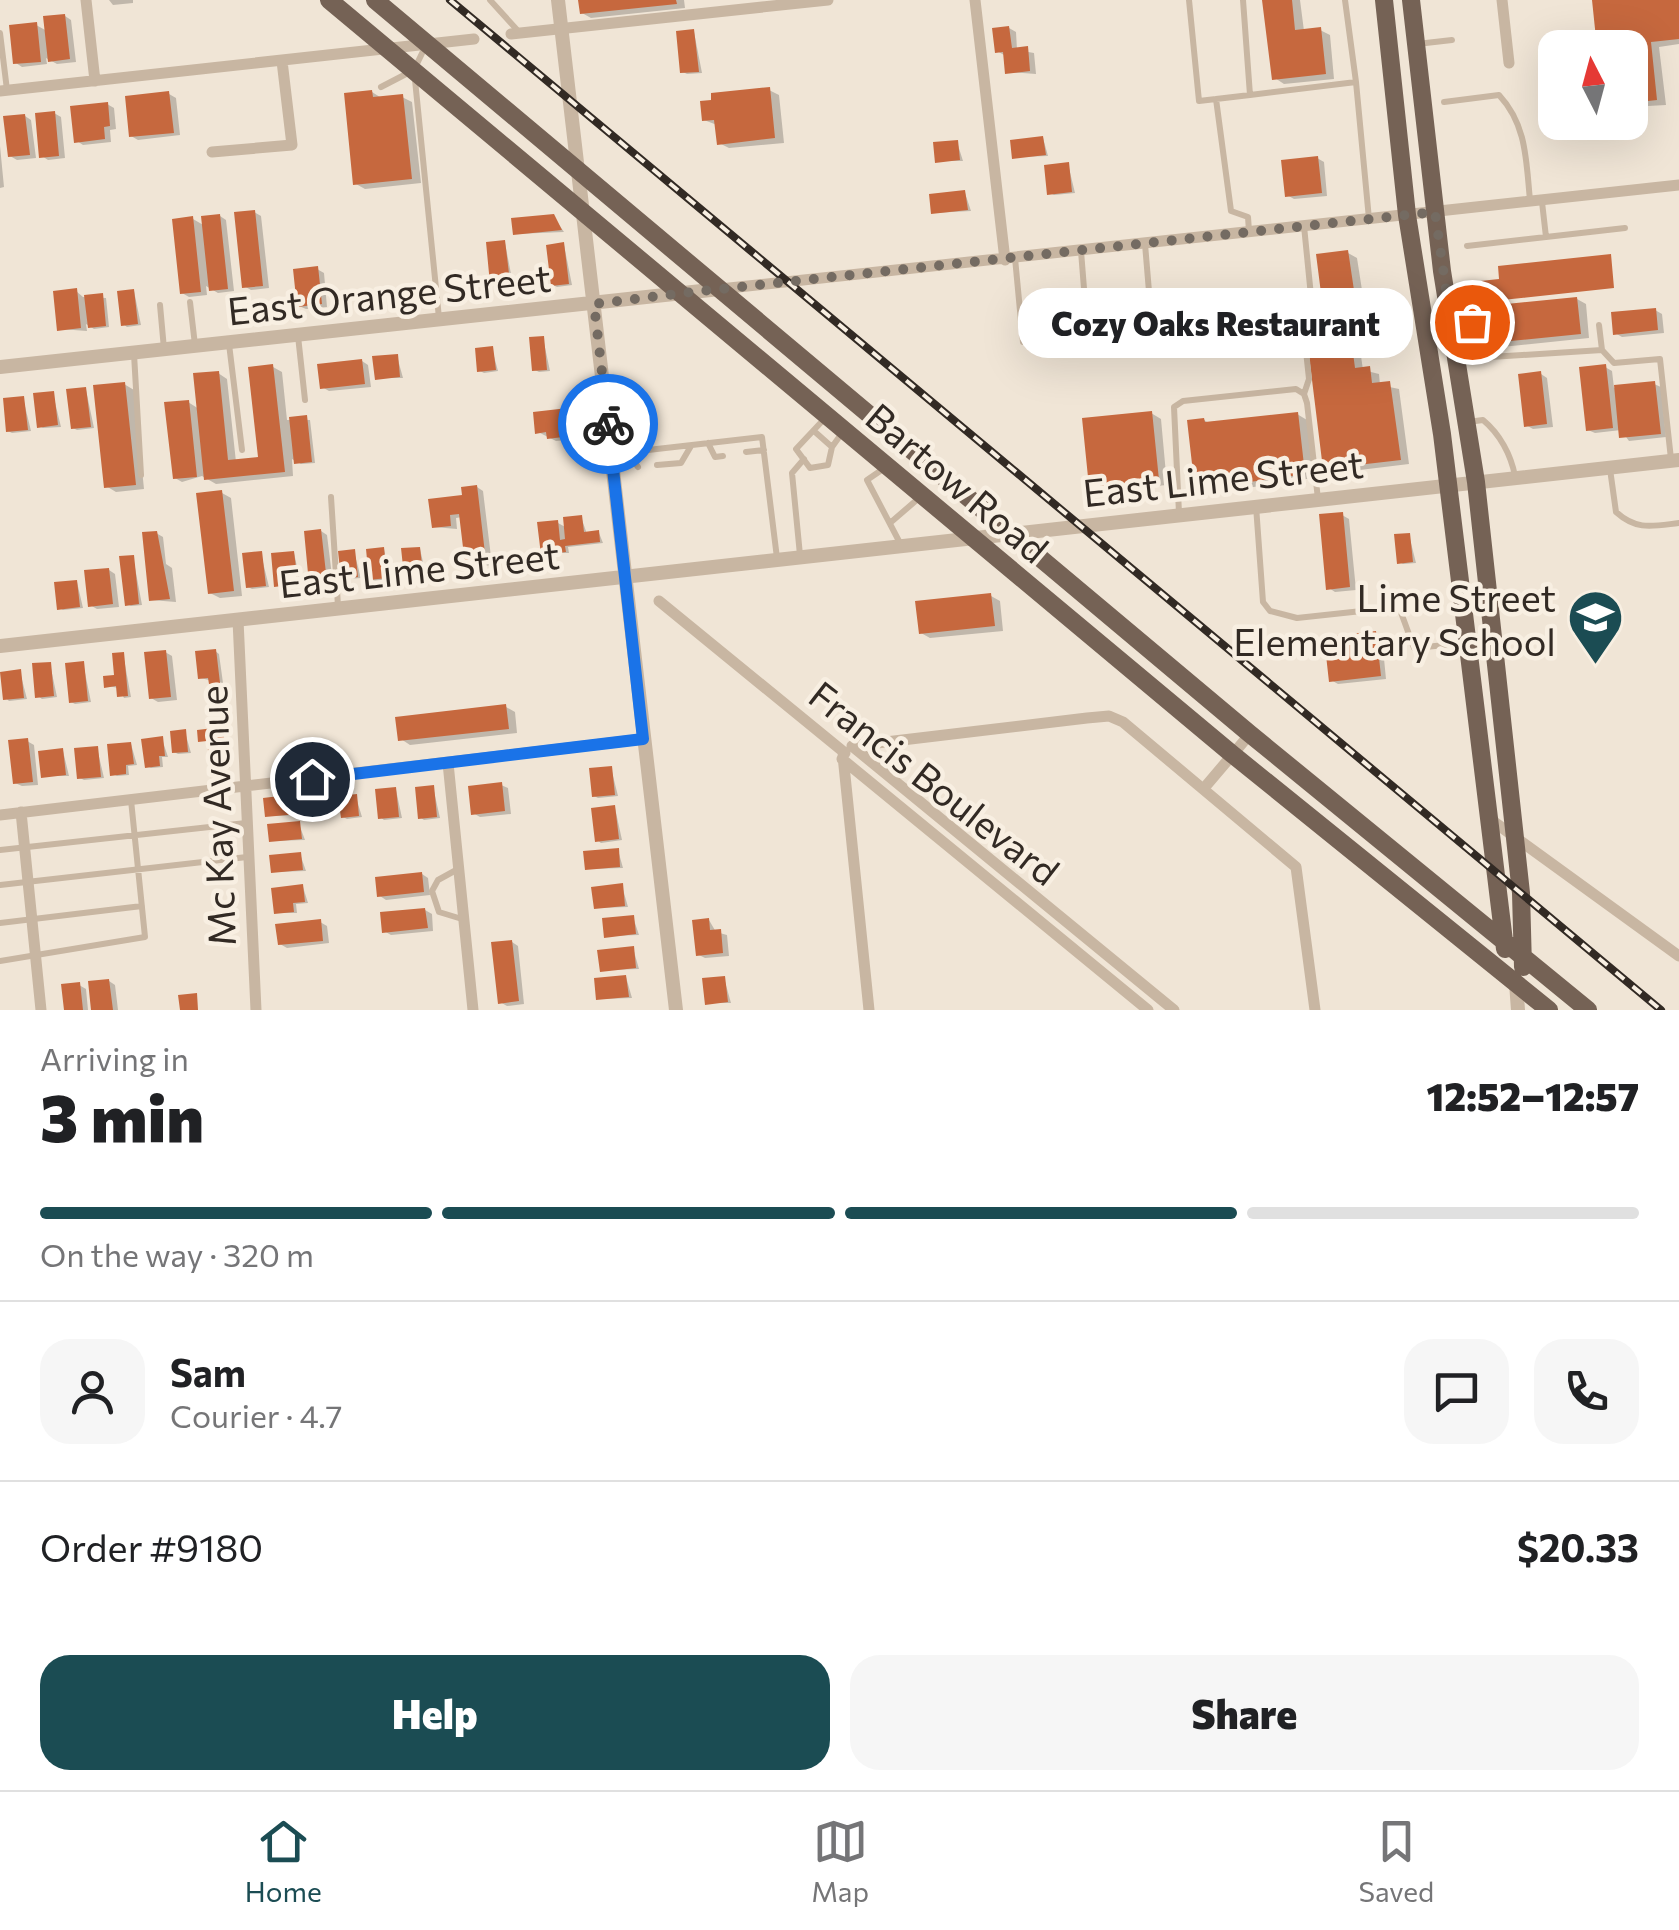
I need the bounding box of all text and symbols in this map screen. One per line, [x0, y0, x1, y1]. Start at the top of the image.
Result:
north arrow [1538, 30, 1648, 140]
map controls [1538, 30, 1648, 140]
street label: East Orange Street [225, 253, 553, 333]
pin [1430, 280, 1515, 365]
callout: Cozy Oaks Restaurant [1017, 287, 1412, 357]
icon: bag [1445, 295, 1500, 350]
text: Cozy Oaks Restaurant [1051, 303, 1380, 343]
courier [558, 374, 658, 474]
street label: Bartow Road [857, 392, 1059, 572]
icon: bike [581, 397, 636, 452]
street label: East Lime Street [1080, 439, 1366, 515]
street label: East Lime Street [276, 530, 562, 606]
place label: Lime Street Elementary School [1233, 573, 1556, 664]
school or university icon: Lime Street Elementary School [1565, 588, 1625, 667]
street label: Francis Boulevard [801, 670, 1069, 894]
street label: Mc Kay Avenue [188, 685, 244, 947]
pin [270, 737, 355, 822]
icon: home [285, 752, 340, 807]
text: Arriving in [40, 1038, 189, 1078]
text: 12:52–12:57 [1427, 1072, 1639, 1119]
text: 3 min [40, 1076, 204, 1155]
text: On the way · 320 m [40, 1234, 314, 1274]
button: person [40, 1339, 145, 1444]
button: chat [1404, 1339, 1509, 1444]
button: phone [1534, 1339, 1639, 1444]
text: Sam [170, 1348, 246, 1395]
text: Courier · 4.7 [170, 1395, 343, 1435]
text: Order #9180 [40, 1523, 263, 1570]
text: $20.33 [1517, 1523, 1639, 1570]
button: Help [40, 1655, 830, 1770]
button: Share [850, 1655, 1639, 1770]
tab: Home [245, 1814, 322, 1908]
tab: Map [811, 1814, 869, 1908]
tab: Saved [1359, 1814, 1434, 1908]

